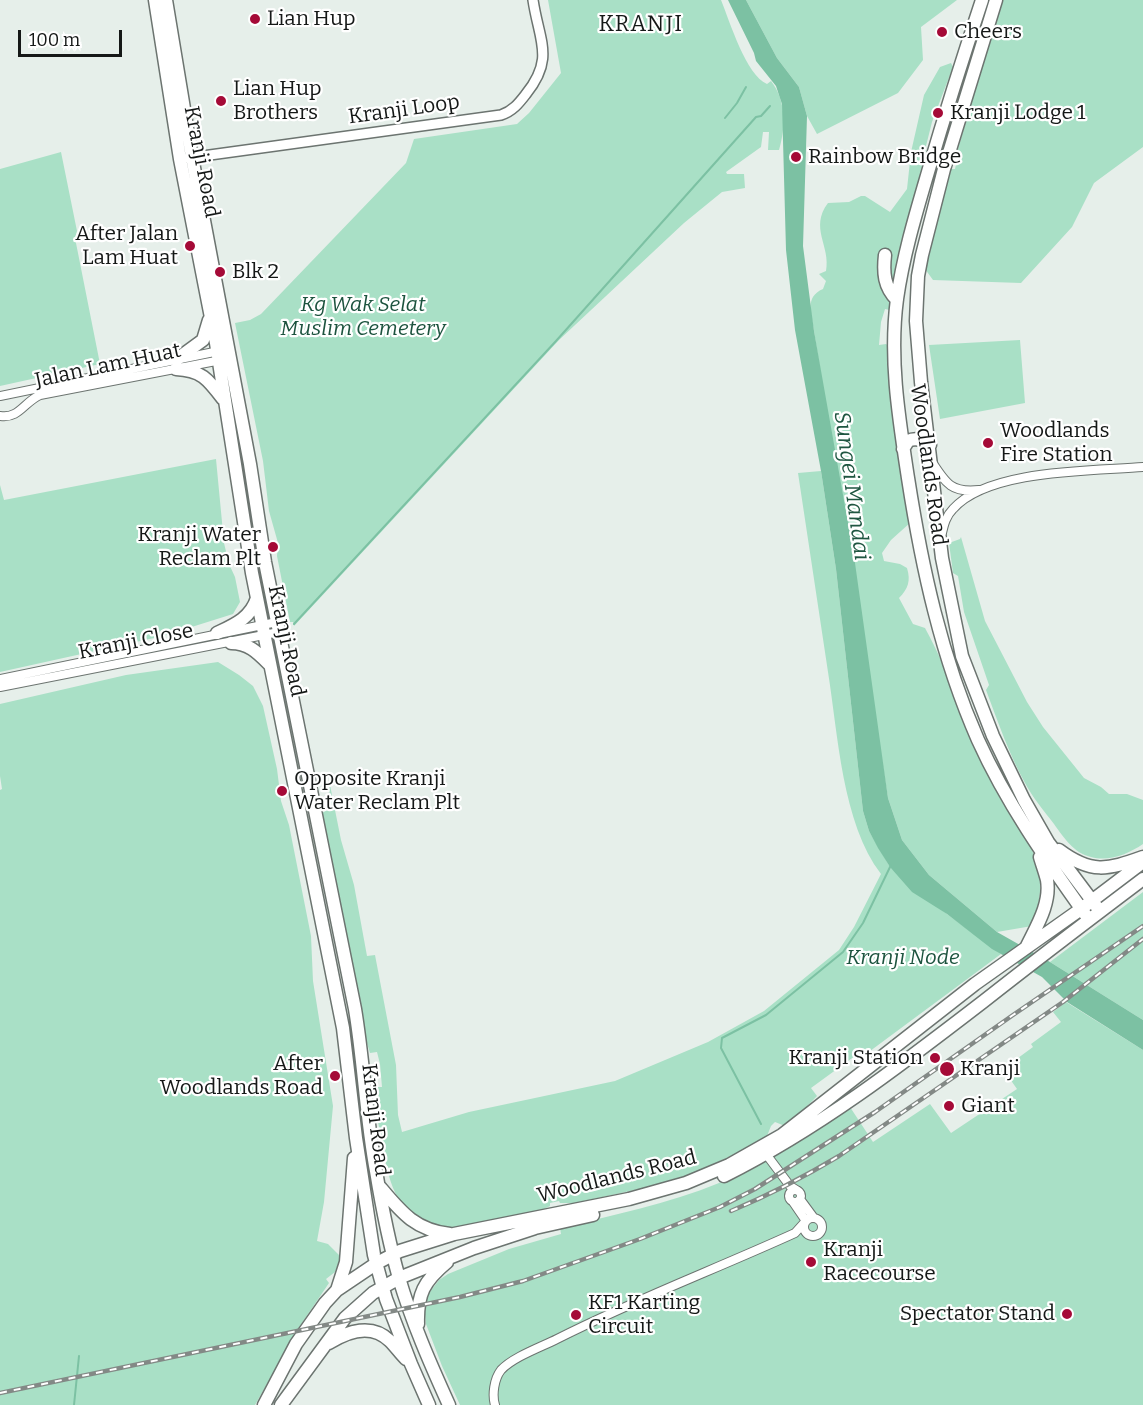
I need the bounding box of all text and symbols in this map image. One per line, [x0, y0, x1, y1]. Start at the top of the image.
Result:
place label: Lian Hup [267, 6, 355, 32]
marker: Lian Hup [248, 12, 262, 26]
district label: KRANJI [598, 12, 684, 38]
scale bar [21, 18, 124, 56]
place label: Cheers [954, 19, 1022, 45]
marker: Cheers [935, 25, 949, 39]
text: 100 m [29, 29, 80, 51]
place label: Lian Hup Brothers [233, 76, 321, 126]
street label: Kranji Loop [347, 90, 461, 130]
marker: Lian Hup Brothers [214, 94, 228, 108]
place label: Kranji Lodge 1 [950, 100, 1086, 126]
street label: Kranji Road [178, 104, 224, 220]
marker: Kranji Lodge 1 [931, 106, 945, 120]
place label: Rainbow Bridge [808, 144, 961, 170]
marker: Rainbow Bridge [789, 150, 803, 164]
place label: After Jalan Lam Huat [75, 221, 178, 271]
marker: After Jalan Lam Huat [183, 239, 197, 253]
place label: Blk 2 [232, 259, 279, 285]
marker: Blk 2 [213, 265, 227, 279]
park label: Kg Wak Selat Muslim Cemetery [280, 292, 446, 342]
street label: Jalan Lam Huat [33, 338, 183, 394]
street label: Woodlands Road [904, 382, 952, 548]
water label: Sungei Mandai [827, 410, 875, 562]
place label: Woodlands Fire Station [1000, 418, 1113, 468]
marker: Woodlands Fire Station [981, 436, 995, 450]
place label: Kranji Water Reclam Plt [138, 522, 261, 572]
marker: Kranji Water Reclam Plt [266, 540, 280, 554]
street label: Kranji Road [262, 583, 310, 699]
street label: Kranji Close [76, 619, 196, 665]
place label: Opposite Kranji Water Reclam Plt [294, 766, 460, 816]
marker: Opposite Kranji Water Reclam Plt [275, 784, 289, 798]
park label: Kranji Node [846, 945, 960, 971]
place label: Kranji Station [788, 1045, 923, 1071]
place label: After Woodlands Road [160, 1051, 323, 1101]
marker: Kranji Station [928, 1051, 942, 1065]
place label: Kranji [960, 1056, 1020, 1082]
marker: Kranji [938, 1060, 956, 1078]
street label: Kranji Road [356, 1062, 394, 1178]
marker: After Woodlands Road [328, 1069, 342, 1083]
place label: Giant [961, 1093, 1015, 1119]
marker: Giant [942, 1099, 956, 1113]
street label: Woodlands Road [535, 1145, 699, 1209]
place label: Kranji Racecourse [823, 1237, 936, 1287]
marker: Kranji Racecourse [804, 1255, 818, 1269]
place label: KF1 Karting Circuit [588, 1290, 700, 1340]
place label: Spectator Stand [900, 1301, 1055, 1327]
marker: Spectator Stand [1060, 1307, 1074, 1321]
marker: KF1 Karting Circuit [569, 1308, 583, 1322]

